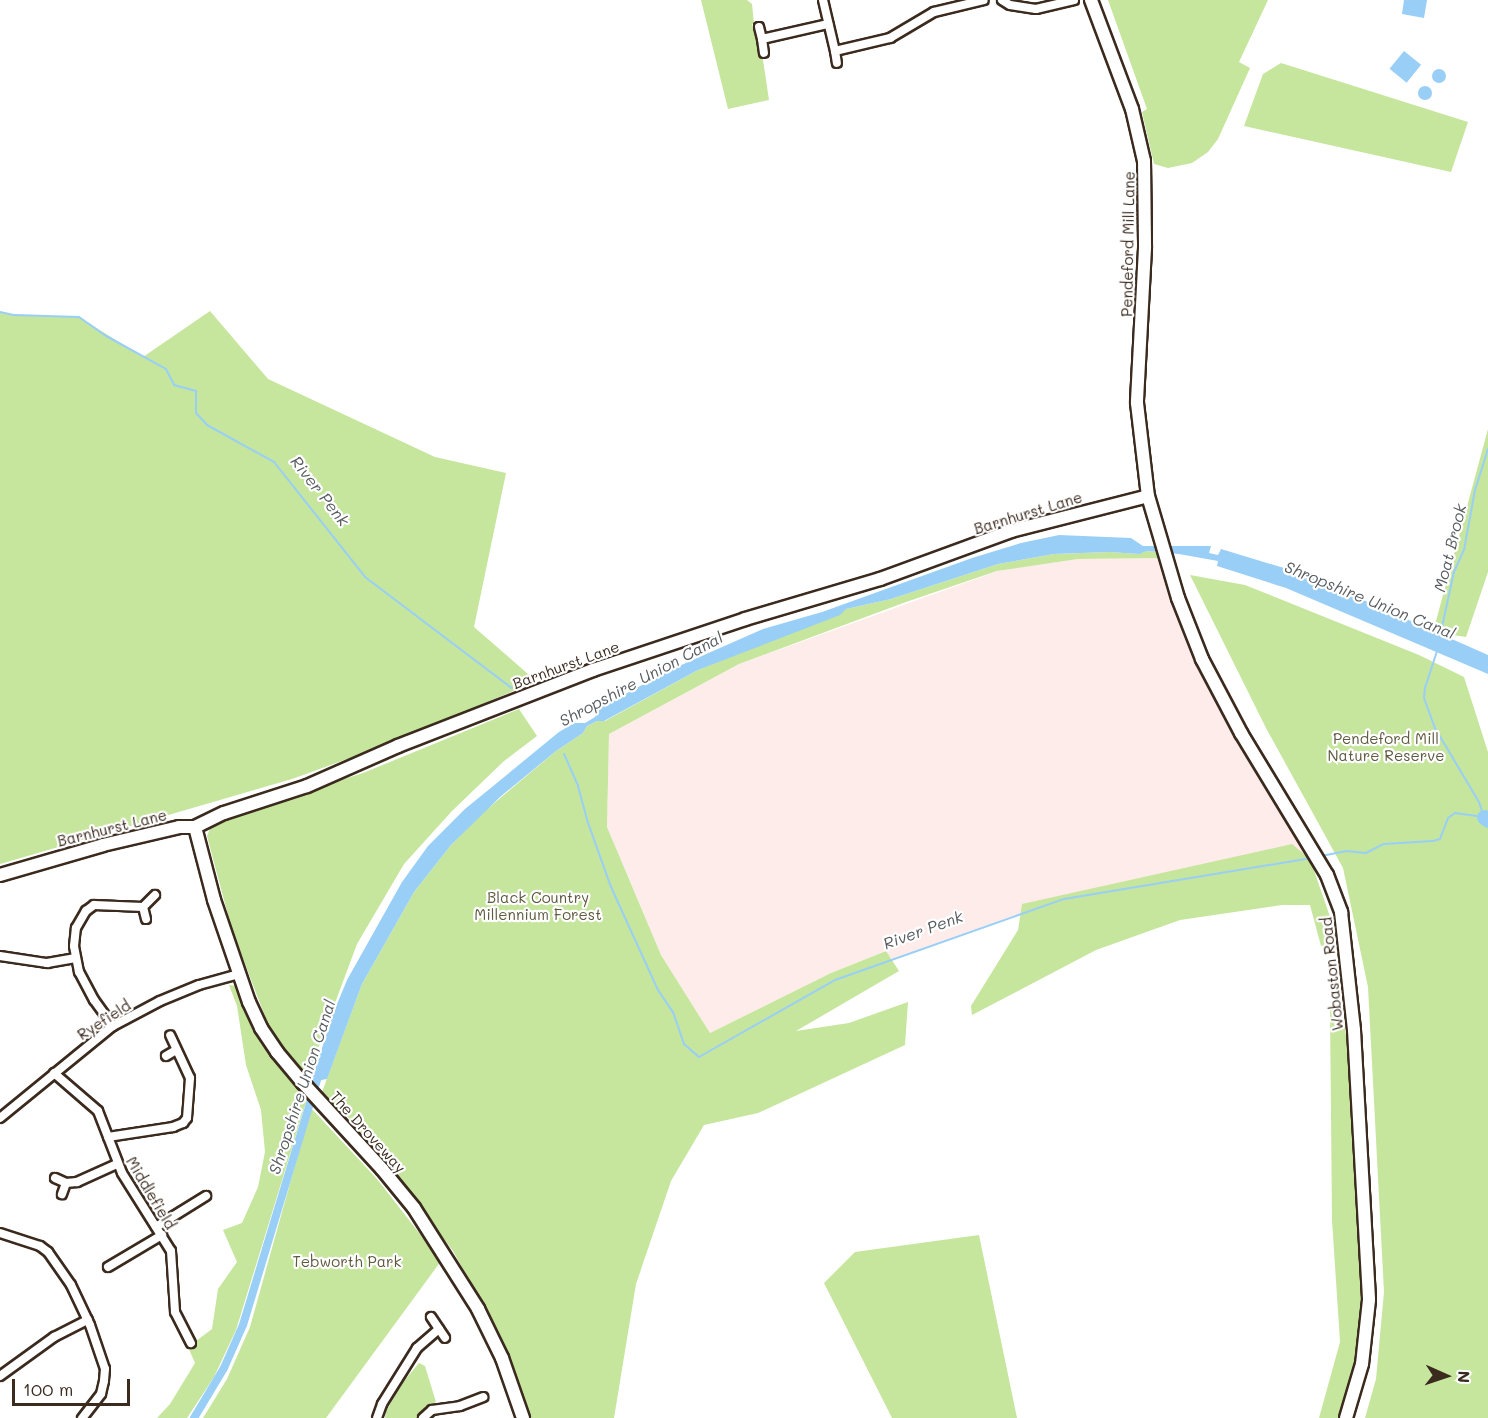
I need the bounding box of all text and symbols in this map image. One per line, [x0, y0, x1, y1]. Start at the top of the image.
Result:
street label: Pendeford Mill Lane [1118, 171, 1138, 317]
water label: River Penk [287, 452, 353, 530]
street label: Barnhurst Lane [972, 488, 1084, 538]
water label: Moat Brook [1430, 502, 1470, 594]
water label: Shropshire Union Canal [1282, 557, 1458, 643]
water label: Shropshire Union Canal [556, 628, 726, 730]
street label: Barnhurst Lane [510, 637, 622, 693]
park label: Pendeford Mill Nature Reserve [1327, 729, 1445, 764]
street label: Barnhurst Lane [55, 806, 169, 850]
park label: Black Country Millennium Forest [474, 888, 602, 923]
water label: River Penk [880, 907, 966, 953]
street label: Wobaston Road [1317, 916, 1347, 1032]
street label: Ryefield [74, 996, 134, 1044]
water label: Shropshire Union Canal [265, 997, 339, 1177]
street label: The Droveway [327, 1087, 409, 1177]
street label: Middlefield [122, 1153, 180, 1233]
park label: Tebworth Park [292, 1253, 402, 1271]
north arrow [1416, 1346, 1476, 1406]
scale bar [15, 1367, 134, 1405]
text: N [1454, 1370, 1475, 1384]
text: 100 m [23, 1377, 73, 1401]

